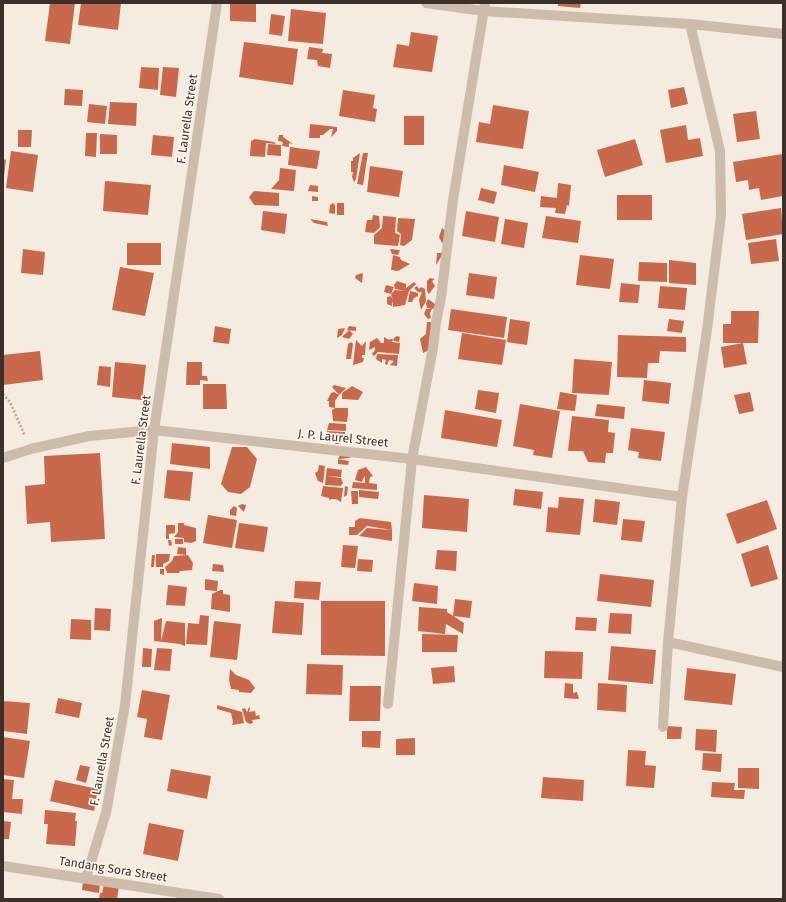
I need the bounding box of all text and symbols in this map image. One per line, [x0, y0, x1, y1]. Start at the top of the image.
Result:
street label: F. Laurella Street [174, 73, 200, 165]
street label: F. Laurella Street [129, 394, 154, 486]
street label: J. P. Laurel Street [297, 426, 390, 450]
street label: F. Laurella Street [87, 715, 117, 807]
street label: Tandang Sora Street [58, 854, 169, 885]

